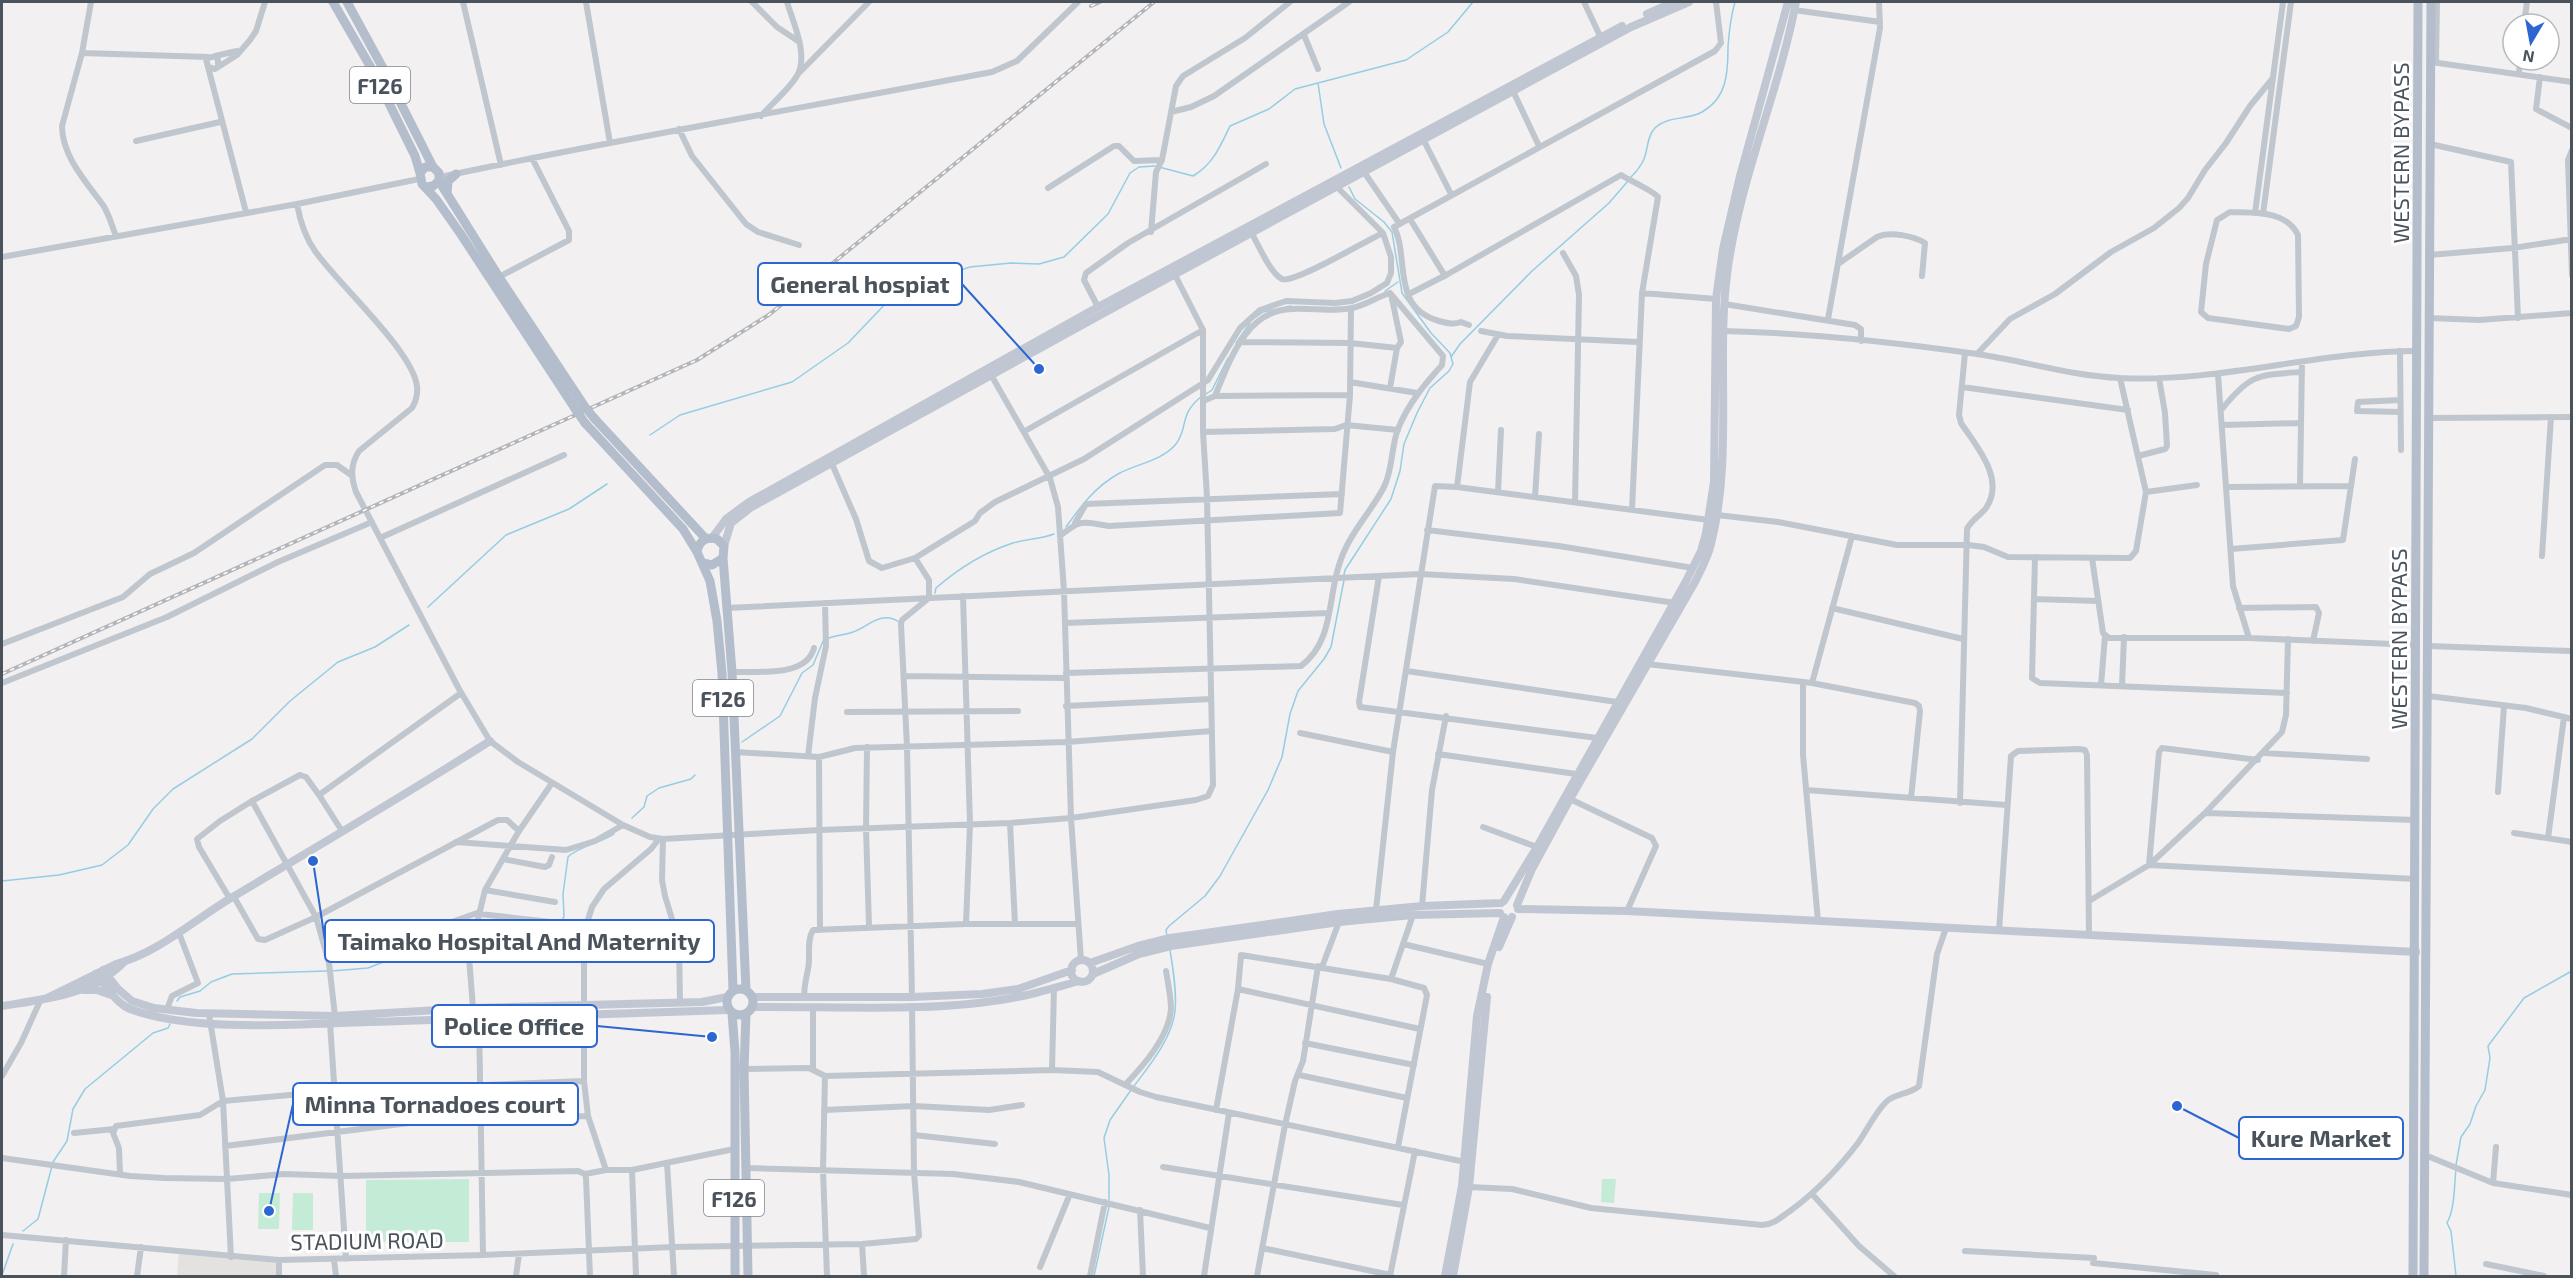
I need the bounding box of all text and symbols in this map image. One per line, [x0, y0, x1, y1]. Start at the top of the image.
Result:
north arrow [2501, 12, 2561, 72]
text: N [2521, 47, 2536, 68]
street label: WESTERN BYPASS [2387, 62, 2413, 244]
road number: F126 [350, 67, 410, 103]
callout: General hospiat [758, 263, 962, 305]
text: General hospiat [770, 269, 950, 298]
street label: WESTERN BYPASS [2385, 548, 2411, 730]
road number: F126 [693, 680, 753, 716]
callout: Taimako Hospital And Maternity [325, 920, 714, 962]
text: Taimako Hospital And Maternity [337, 926, 701, 955]
callout: Police Office [432, 1005, 597, 1047]
text: Police Office [444, 1011, 584, 1040]
callout: Minna Tornadoes court [293, 1083, 578, 1125]
text: Minna Tornadoes court [305, 1089, 566, 1118]
callout: Kure Market [2239, 1117, 2403, 1159]
text: Kure Market [2251, 1123, 2391, 1152]
road number: F126 [704, 1180, 764, 1216]
street label: STADIUM ROAD [290, 1226, 444, 1254]

